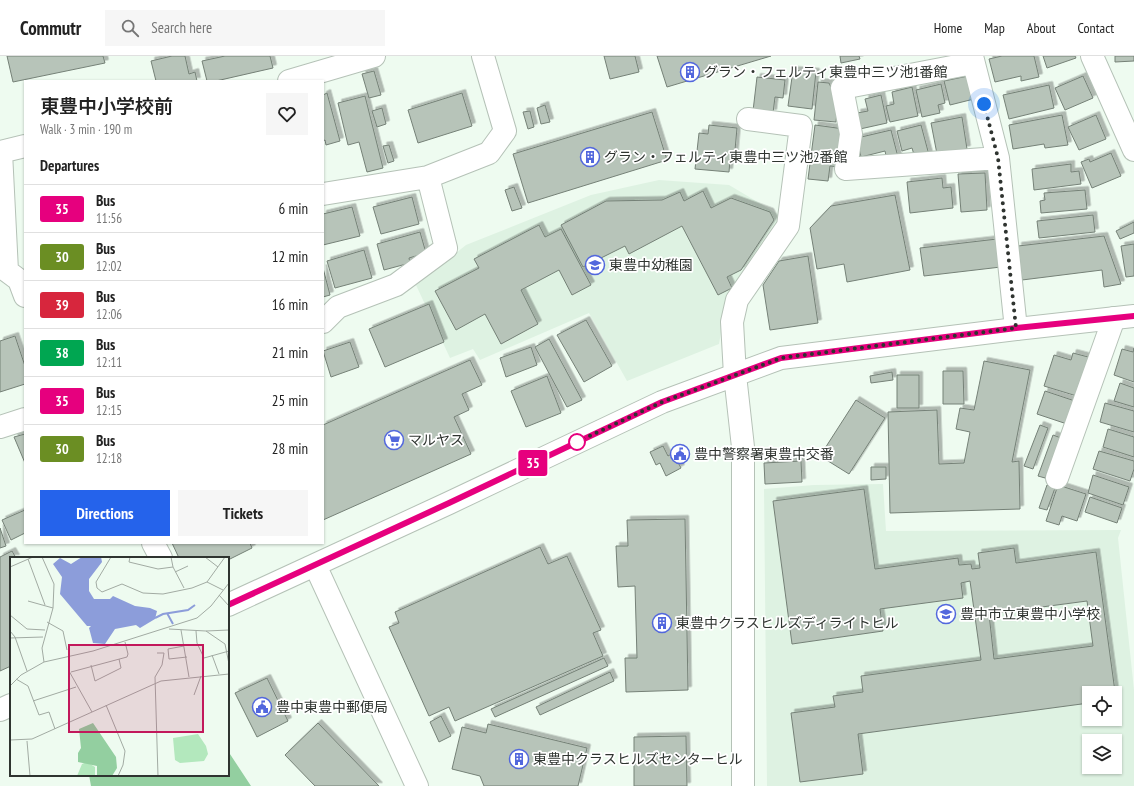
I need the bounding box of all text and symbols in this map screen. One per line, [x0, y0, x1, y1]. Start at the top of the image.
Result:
search box [105, 10, 385, 46]
text: Commutr [20, 16, 81, 40]
icon: search [119, 17, 141, 39]
text: Search here [151, 18, 212, 37]
text: Home [934, 19, 962, 37]
text: Map [984, 19, 1005, 37]
text: About [1027, 19, 1056, 37]
text: Contact [1078, 19, 1114, 37]
building icon: グラン・フェルティ東豊中三ツ池1番館 [679, 61, 701, 83]
place label: グラン・フェルティ東豊中三ツ池1番館 [704, 63, 947, 81]
button: heart [266, 93, 308, 135]
text: 東豊中小学校前 [40, 94, 173, 118]
your location [974, 94, 994, 114]
text: Walk · 3 min · 190 m [40, 121, 132, 138]
building icon: グラン・フェルティ東豊中三ツ池2番館 [579, 146, 601, 168]
place label: グラン・フェルティ東豊中三ツ池2番館 [604, 148, 847, 166]
text: Departures [40, 156, 99, 175]
text: Bus [96, 191, 115, 210]
text: 6 min [278, 199, 308, 218]
text: 35 [55, 200, 69, 218]
text: 11:56 [96, 210, 122, 227]
text: Bus [96, 239, 115, 258]
text: 12 min [272, 247, 308, 266]
text: 30 [55, 248, 69, 266]
school or university icon: 東豊中幼稚園 [584, 254, 606, 276]
place label: 東豊中幼稚園 [609, 256, 693, 274]
text: 12:02 [96, 258, 122, 275]
text: Bus [96, 287, 115, 306]
text: 16 min [272, 295, 308, 314]
text: 39 [55, 296, 69, 314]
text: 12:06 [96, 306, 122, 323]
text: Bus [96, 335, 115, 354]
text: 21 min [272, 343, 308, 362]
text: 38 [55, 344, 69, 362]
text: 12:11 [96, 354, 122, 371]
text: Bus [96, 383, 115, 402]
text: 25 min [272, 391, 308, 410]
text: 35 [55, 392, 69, 410]
text: 12:15 [96, 402, 122, 419]
supermarket icon: マルヤス [383, 429, 405, 451]
text: Bus [96, 431, 115, 450]
place label: マルヤス [408, 431, 464, 449]
unlabelled marker [568, 433, 586, 451]
text: 28 min [272, 439, 308, 458]
text: 30 [55, 440, 69, 458]
public building icon: 豊中警察署東豊中交番 [669, 443, 691, 465]
place label: 豊中警察署東豊中交番 [694, 445, 834, 463]
text: 12:18 [96, 450, 122, 467]
line badge: 35 [515, 450, 551, 476]
text: 35 [526, 454, 540, 472]
button: Directions [40, 490, 170, 536]
button: Tickets [178, 490, 308, 536]
inset map [10, 557, 229, 776]
school or university icon: 豊中市立東豊中小学校 [935, 603, 957, 625]
place label: 豊中市立東豊中小学校 [960, 605, 1100, 623]
building icon: 東豊中クラスヒルズディライトヒル [651, 612, 673, 634]
place label: 東豊中クラスヒルズディライトヒル [676, 614, 899, 632]
map controls [1082, 686, 1122, 774]
button: locate [1082, 686, 1122, 726]
public building icon: 豊中東豊中郵便局 [251, 696, 273, 718]
place label: 豊中東豊中郵便局 [276, 698, 388, 716]
button: layers [1082, 734, 1122, 774]
building icon: 東豊中クラスヒルズセンターヒル [508, 748, 530, 770]
place label: 東豊中クラスヒルズセンターヒル [533, 750, 743, 768]

